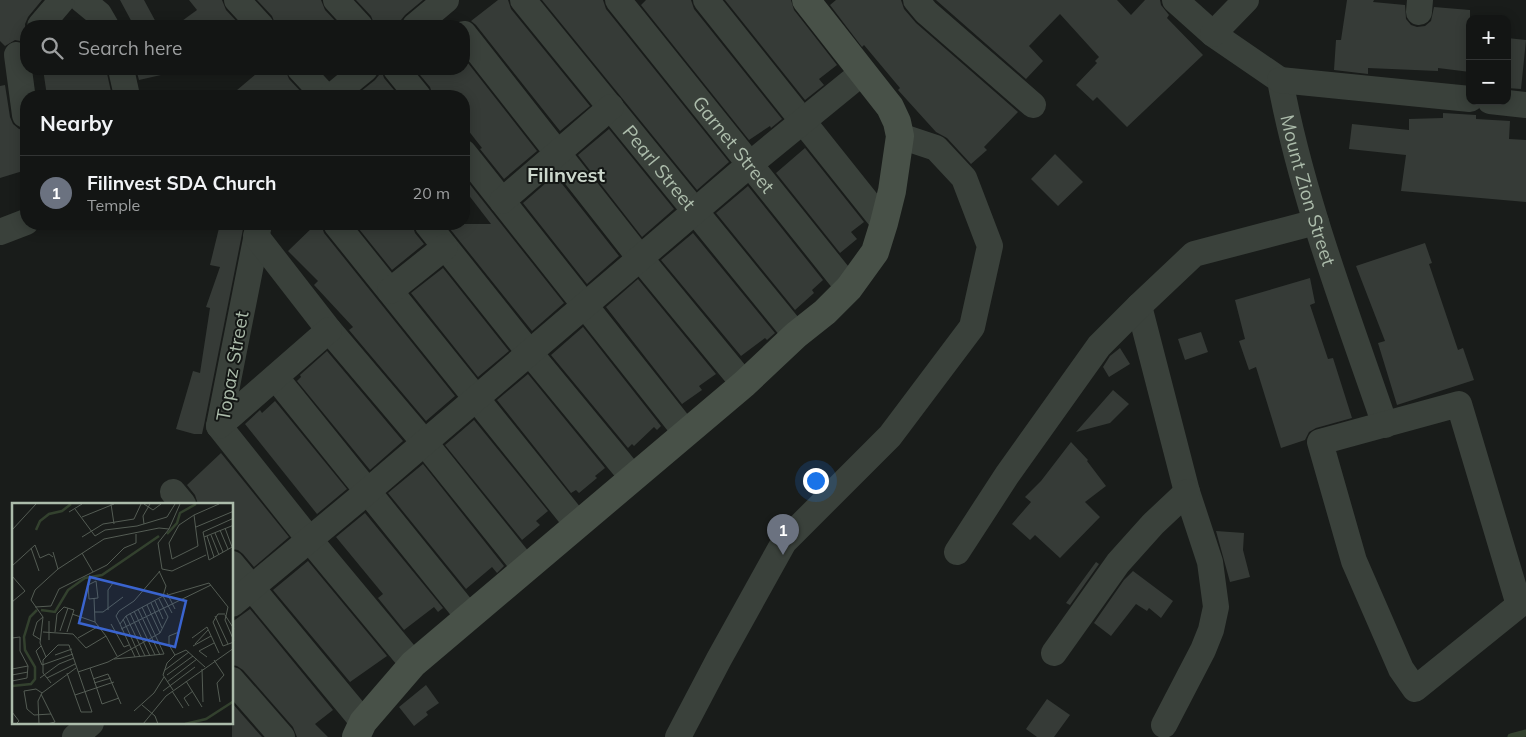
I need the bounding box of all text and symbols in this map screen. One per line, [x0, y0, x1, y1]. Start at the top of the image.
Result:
map controls [1466, 15, 1511, 105]
button: + [1466, 15, 1511, 60]
search box [20, 20, 470, 75]
icon: search [38, 34, 66, 62]
text: Search here [78, 36, 182, 60]
button: − [1466, 60, 1511, 105]
street label: Garnet Street [688, 91, 780, 198]
text: Nearby [40, 110, 113, 136]
street label: Mount Zion Street [1275, 112, 1341, 269]
street label: Pearl Street [618, 120, 701, 215]
district label: Filinvest [527, 162, 606, 187]
text: Filinvest SDA Church [87, 171, 277, 195]
text: 1 [51, 183, 61, 203]
text: 20 m [413, 183, 450, 203]
text: Temple [87, 195, 140, 215]
street label: Topaz Street [211, 309, 254, 423]
your location [803, 468, 829, 494]
inset map [12, 503, 234, 724]
pin: 1 [767, 514, 799, 555]

